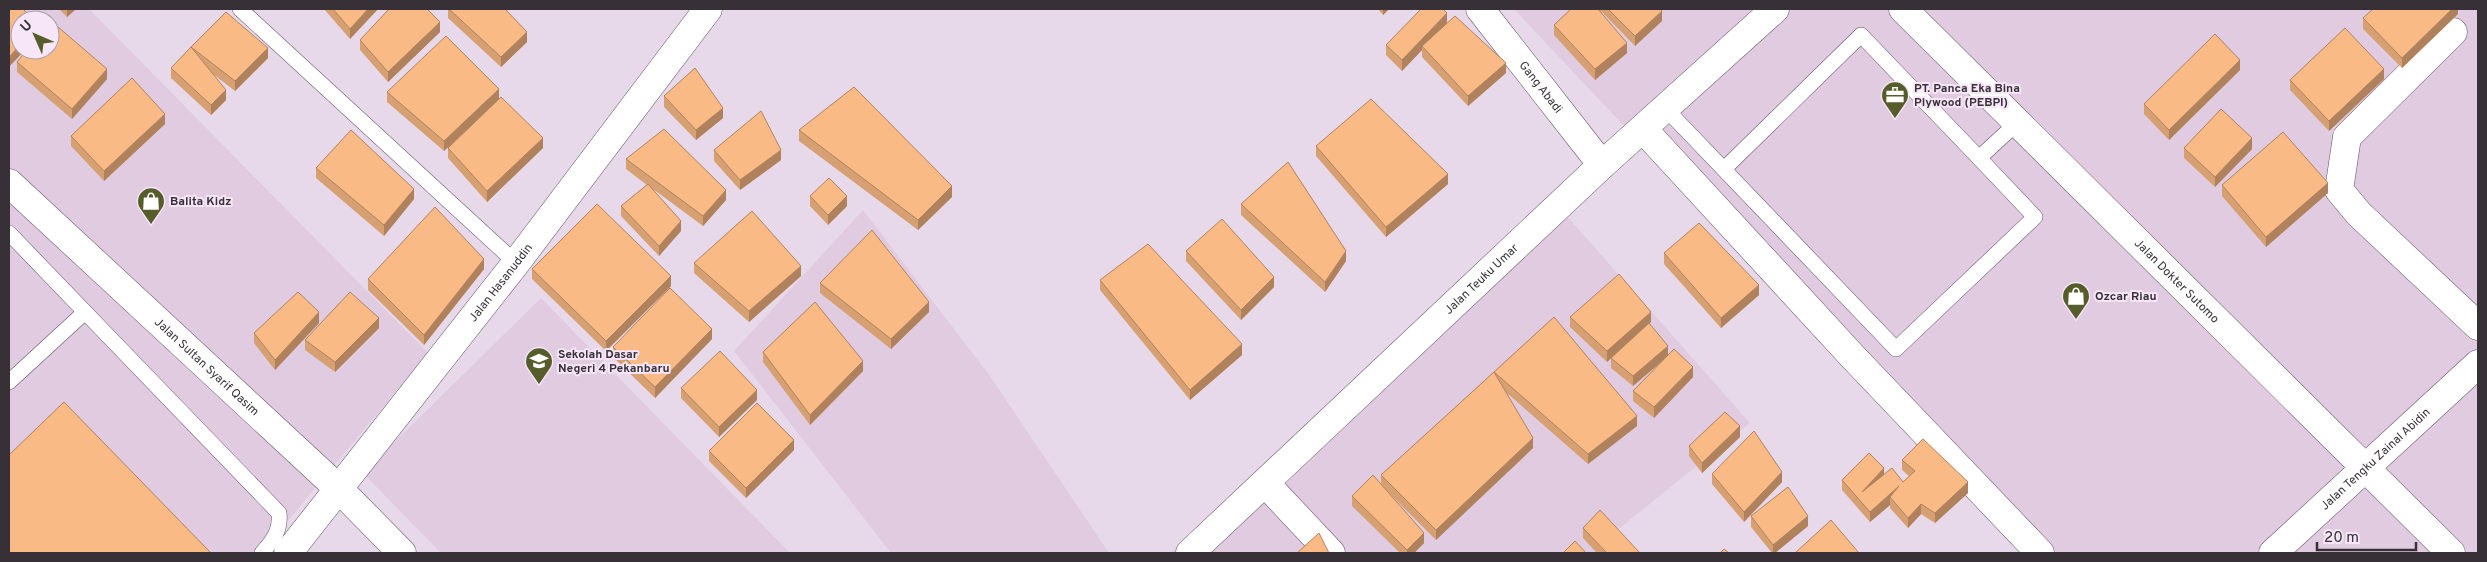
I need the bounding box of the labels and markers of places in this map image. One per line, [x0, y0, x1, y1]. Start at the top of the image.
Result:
office icon: PT. Panca Eka Bina Plywood (PEBPI) [1880, 80, 1910, 119]
place label: PT. Panca Eka Bina Plywood (PEBPI) [1914, 81, 2020, 111]
shop icon: Balita Kidz [136, 186, 166, 225]
place label: Balita Kidz [170, 194, 232, 210]
shop icon: Ozcar Riau [2061, 281, 2091, 320]
place label: Ozcar Riau [2095, 289, 2157, 305]
school or university icon: Sekolah Dasar Negeri 4 Pekanbaru [524, 346, 554, 385]
place label: Sekolah Dasar Negeri 4 Pekanbaru [558, 347, 670, 377]

